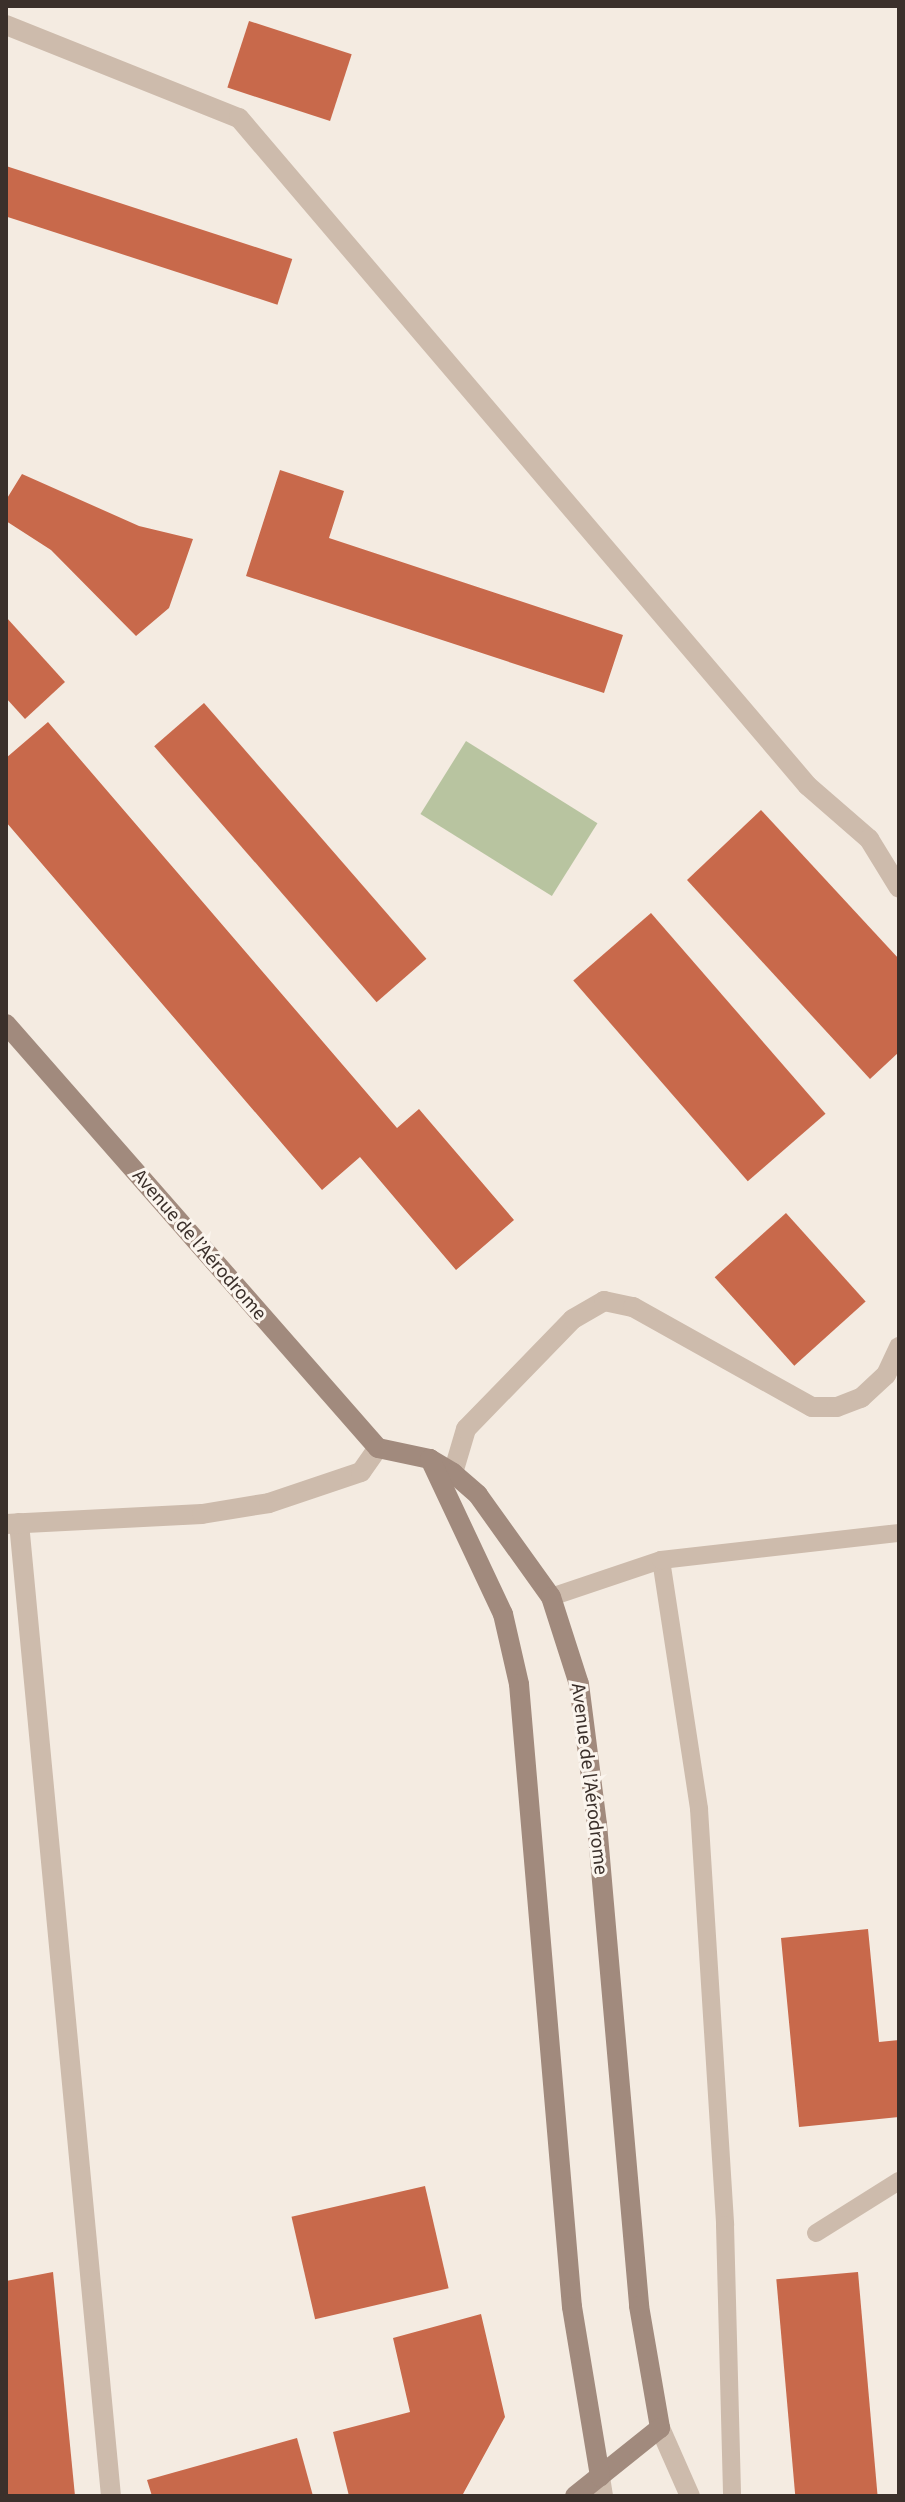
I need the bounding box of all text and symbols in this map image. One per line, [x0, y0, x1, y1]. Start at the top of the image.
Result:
street label: Avenue de l’Aérodrome [127, 1164, 271, 1326]
street label: Avenue de l’Aérodrome [565, 1682, 613, 1876]

